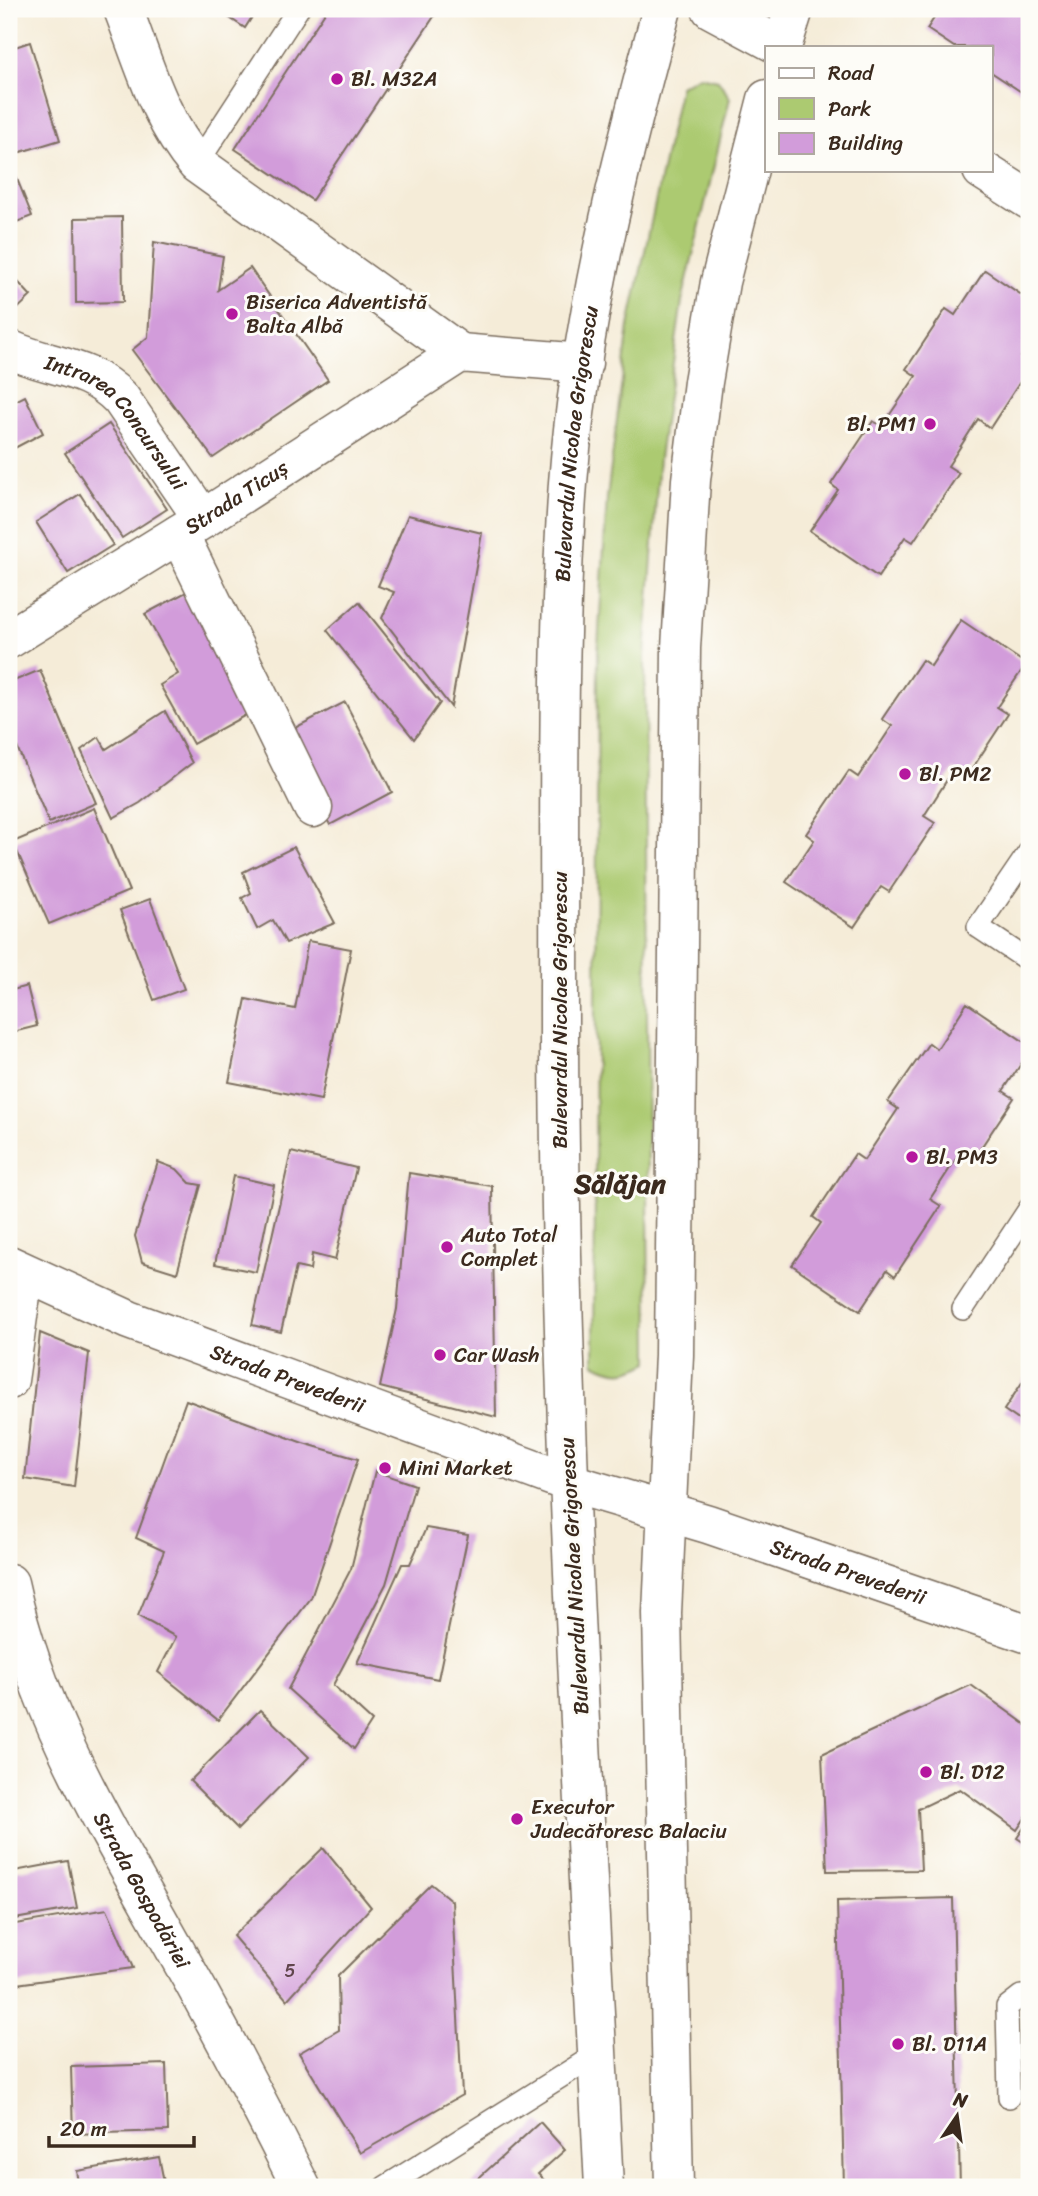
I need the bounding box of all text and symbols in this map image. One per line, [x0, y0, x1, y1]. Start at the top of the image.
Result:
legend [765, 46, 992, 172]
text: Road [828, 54, 875, 92]
place label: Bl. M32A [351, 60, 437, 98]
marker: Bl. M32A [329, 71, 345, 87]
text: Park [828, 90, 871, 128]
text: Building [828, 124, 904, 162]
place label: Biserica Adventistă Balta Albă [246, 283, 428, 345]
street label: Bulevardul Nicolae Grigorescu [544, 303, 610, 583]
marker: Biserica Adventistă Balta Albă [224, 306, 240, 322]
street label: Intrarea Concursului [39, 343, 198, 499]
place label: Bl. PM1 [847, 405, 916, 443]
marker: Bl. PM1 [922, 416, 938, 432]
street label: Strada Ticuș [177, 449, 296, 545]
place label: Bl. PM2 [919, 755, 991, 793]
marker: Bl. PM2 [897, 766, 913, 782]
street label: Bulevardul Nicolae Grigorescu [541, 871, 579, 1149]
place label: Bl. PM3 [926, 1138, 998, 1176]
marker: Bl. PM3 [904, 1149, 920, 1165]
district label: Sălăjan [573, 1159, 667, 1208]
place label: Auto Total Complet [460, 1216, 558, 1278]
marker: Auto Total Complet [439, 1239, 455, 1255]
street label: Strada Prevederii [205, 1333, 372, 1425]
place label: Car Wash [454, 1336, 539, 1374]
marker: Car Wash [432, 1347, 448, 1363]
street label: Bulevardul Nicolae Grigorescu [548, 1436, 600, 1716]
place label: Mini Market [399, 1449, 513, 1487]
marker: Mini Market [377, 1460, 393, 1476]
street label: Strada Prevederii [765, 1528, 932, 1617]
place label: Bl. D12 [940, 1753, 1005, 1791]
marker: Bl. D12 [918, 1764, 934, 1780]
place label: Executor Judecătoresc Balaciu [530, 1788, 727, 1850]
street label: Strada Gospodăriei [82, 1804, 202, 1977]
marker: Executor Judecătoresc Balaciu [509, 1811, 525, 1827]
house number: 5 [285, 1955, 296, 1987]
place label: Bl. D11A [912, 2025, 987, 2063]
marker: Bl. D11A [890, 2036, 906, 2052]
north arrow [922, 2080, 992, 2150]
text: N [950, 2082, 972, 2118]
scale bar [49, 2105, 194, 2149]
text: 20 m [60, 2110, 107, 2148]

